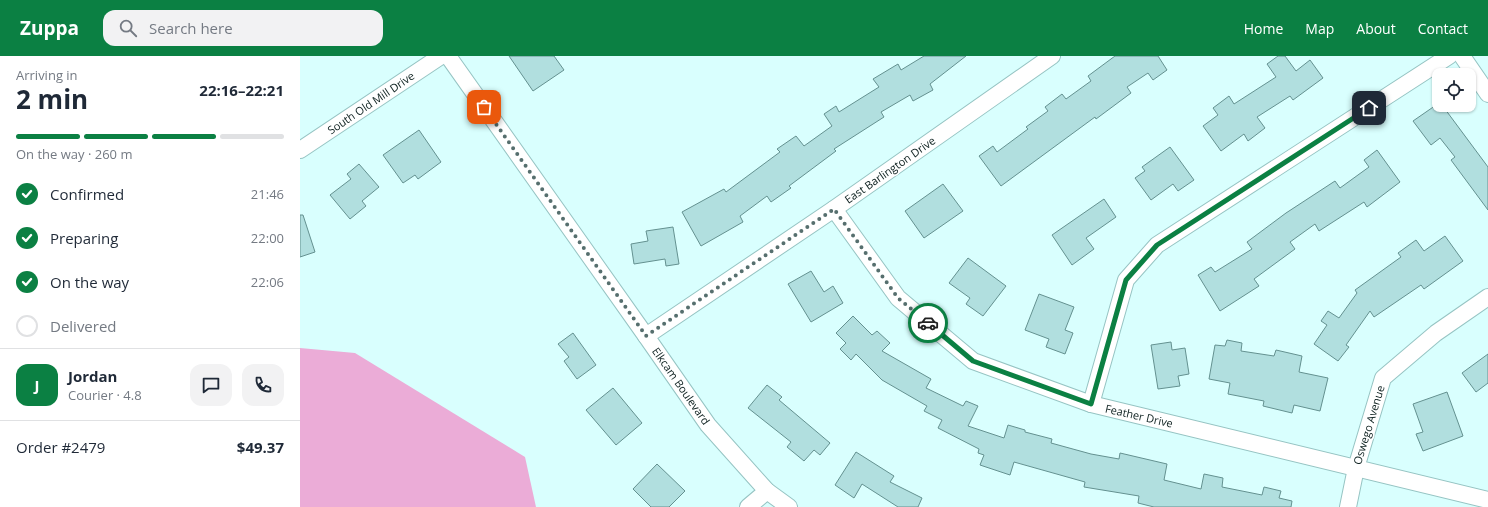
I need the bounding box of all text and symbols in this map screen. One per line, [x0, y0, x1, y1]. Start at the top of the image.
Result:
search box [103, 10, 383, 46]
text: Zuppa [20, 15, 79, 41]
icon: search [117, 17, 139, 39]
text: Search here [149, 18, 233, 38]
text: Home [1244, 19, 1283, 38]
text: Map [1305, 19, 1334, 38]
text: About [1356, 19, 1396, 38]
text: Contact [1418, 19, 1468, 38]
text: Arriving in [16, 66, 78, 84]
street label: South Old Mill Drive [324, 68, 417, 137]
map controls [1432, 68, 1476, 112]
button: locate [1432, 68, 1476, 112]
text: 22:16–22:21 [199, 80, 284, 100]
text: 2 min [16, 81, 88, 117]
pin [467, 90, 501, 124]
pin [1352, 91, 1386, 125]
icon: bag [473, 96, 495, 118]
icon: home [1358, 97, 1380, 119]
street label: East Barlington Drive [841, 133, 938, 207]
text: On the way · 260 m [16, 145, 132, 163]
icon: check [16, 183, 38, 205]
text: Confirmed [50, 184, 124, 204]
text: 21:46 [251, 185, 284, 203]
icon: check [16, 227, 38, 249]
text: Preparing [50, 228, 118, 248]
text: 22:00 [251, 229, 284, 247]
icon: check [16, 271, 38, 293]
text: On the way [50, 272, 129, 292]
text: 22:06 [251, 273, 284, 291]
courier [908, 303, 948, 343]
icon: car [917, 312, 939, 334]
text: Delivered [50, 316, 117, 336]
street label: Elkcam Boulevard [649, 344, 714, 427]
button: chat [190, 364, 232, 406]
button: phone [242, 364, 284, 406]
text: Jordan [68, 366, 117, 386]
text: J [35, 375, 39, 395]
street label: Oswego Avenue [1349, 383, 1388, 466]
text: Courier · 4.8 [68, 386, 142, 404]
street label: Feather Drive [1104, 400, 1174, 431]
text: Order #2479 [16, 437, 105, 457]
text: $49.37 [237, 437, 284, 457]

